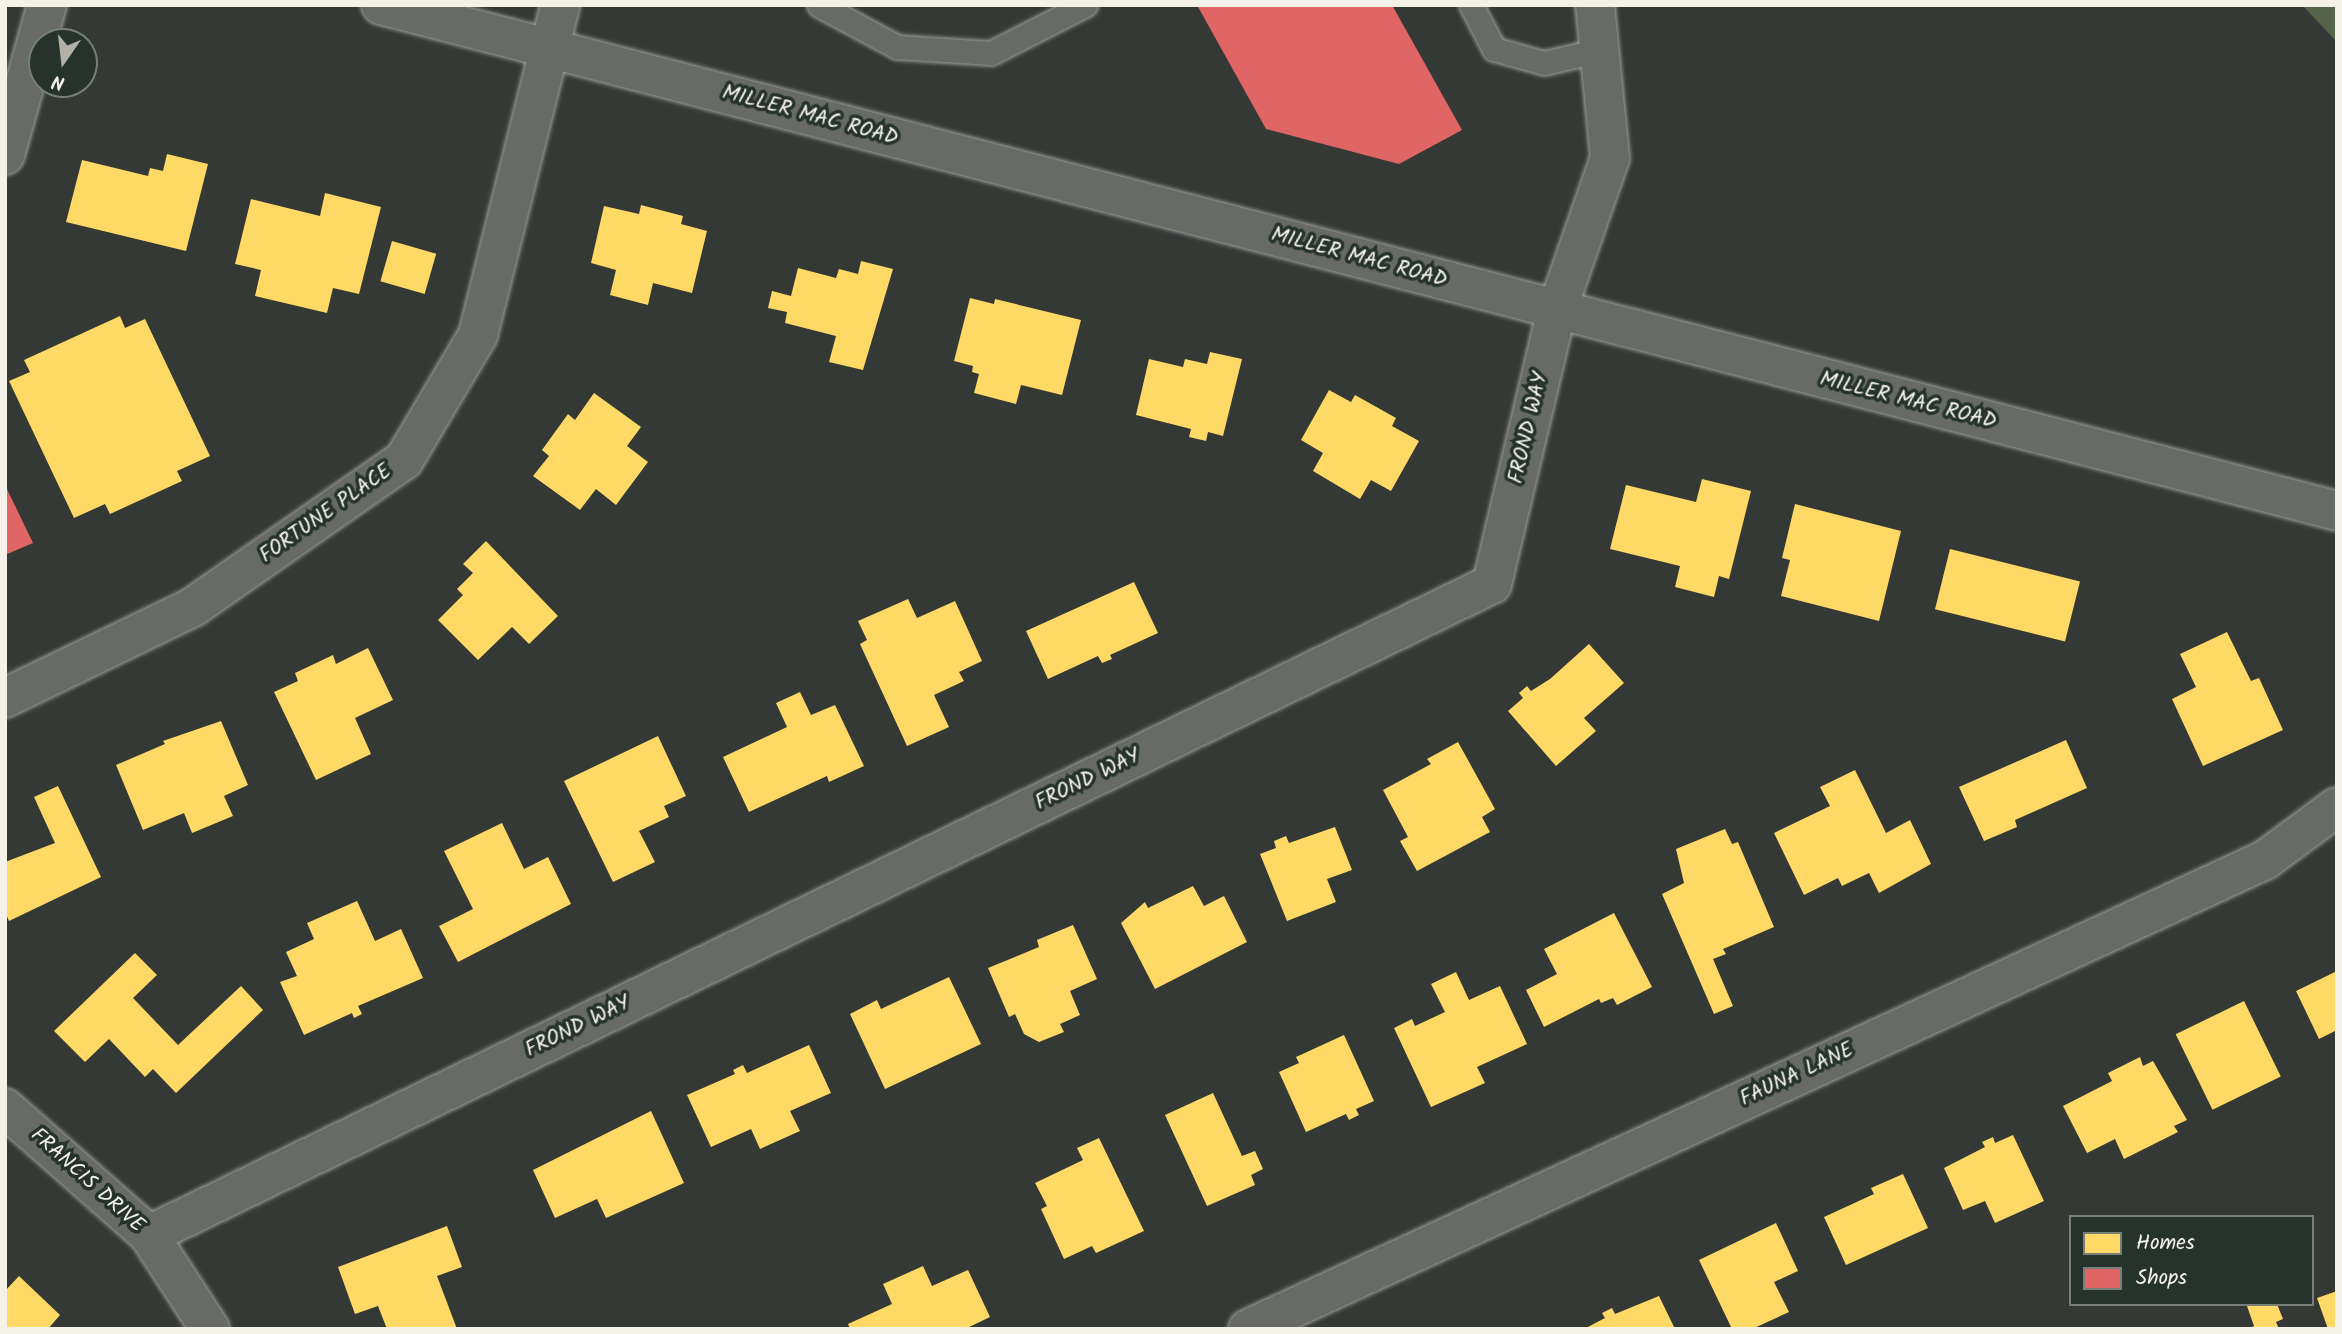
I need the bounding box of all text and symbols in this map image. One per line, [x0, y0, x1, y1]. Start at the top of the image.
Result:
north arrow [28, 28, 98, 98]
text: N [49, 65, 68, 97]
street label: MILLER MAC ROAD [719, 80, 901, 152]
street label: MILLER MAC ROAD [1268, 222, 1450, 294]
street label: MILLER MAC ROAD [1817, 367, 1999, 435]
street label: FROND WAY [1504, 370, 1554, 486]
street label: FORTUNE PLACE [255, 459, 397, 569]
street label: FROND WAY [1031, 744, 1145, 816]
street label: FROND WAY [521, 991, 635, 1063]
street label: FAUNA LANE [1736, 1038, 1858, 1112]
street label: FRANCIS DRIVE [25, 1123, 149, 1239]
legend [2069, 1215, 2314, 1306]
text: Homes [2136, 1227, 2195, 1260]
text: Shops [2136, 1262, 2187, 1295]

